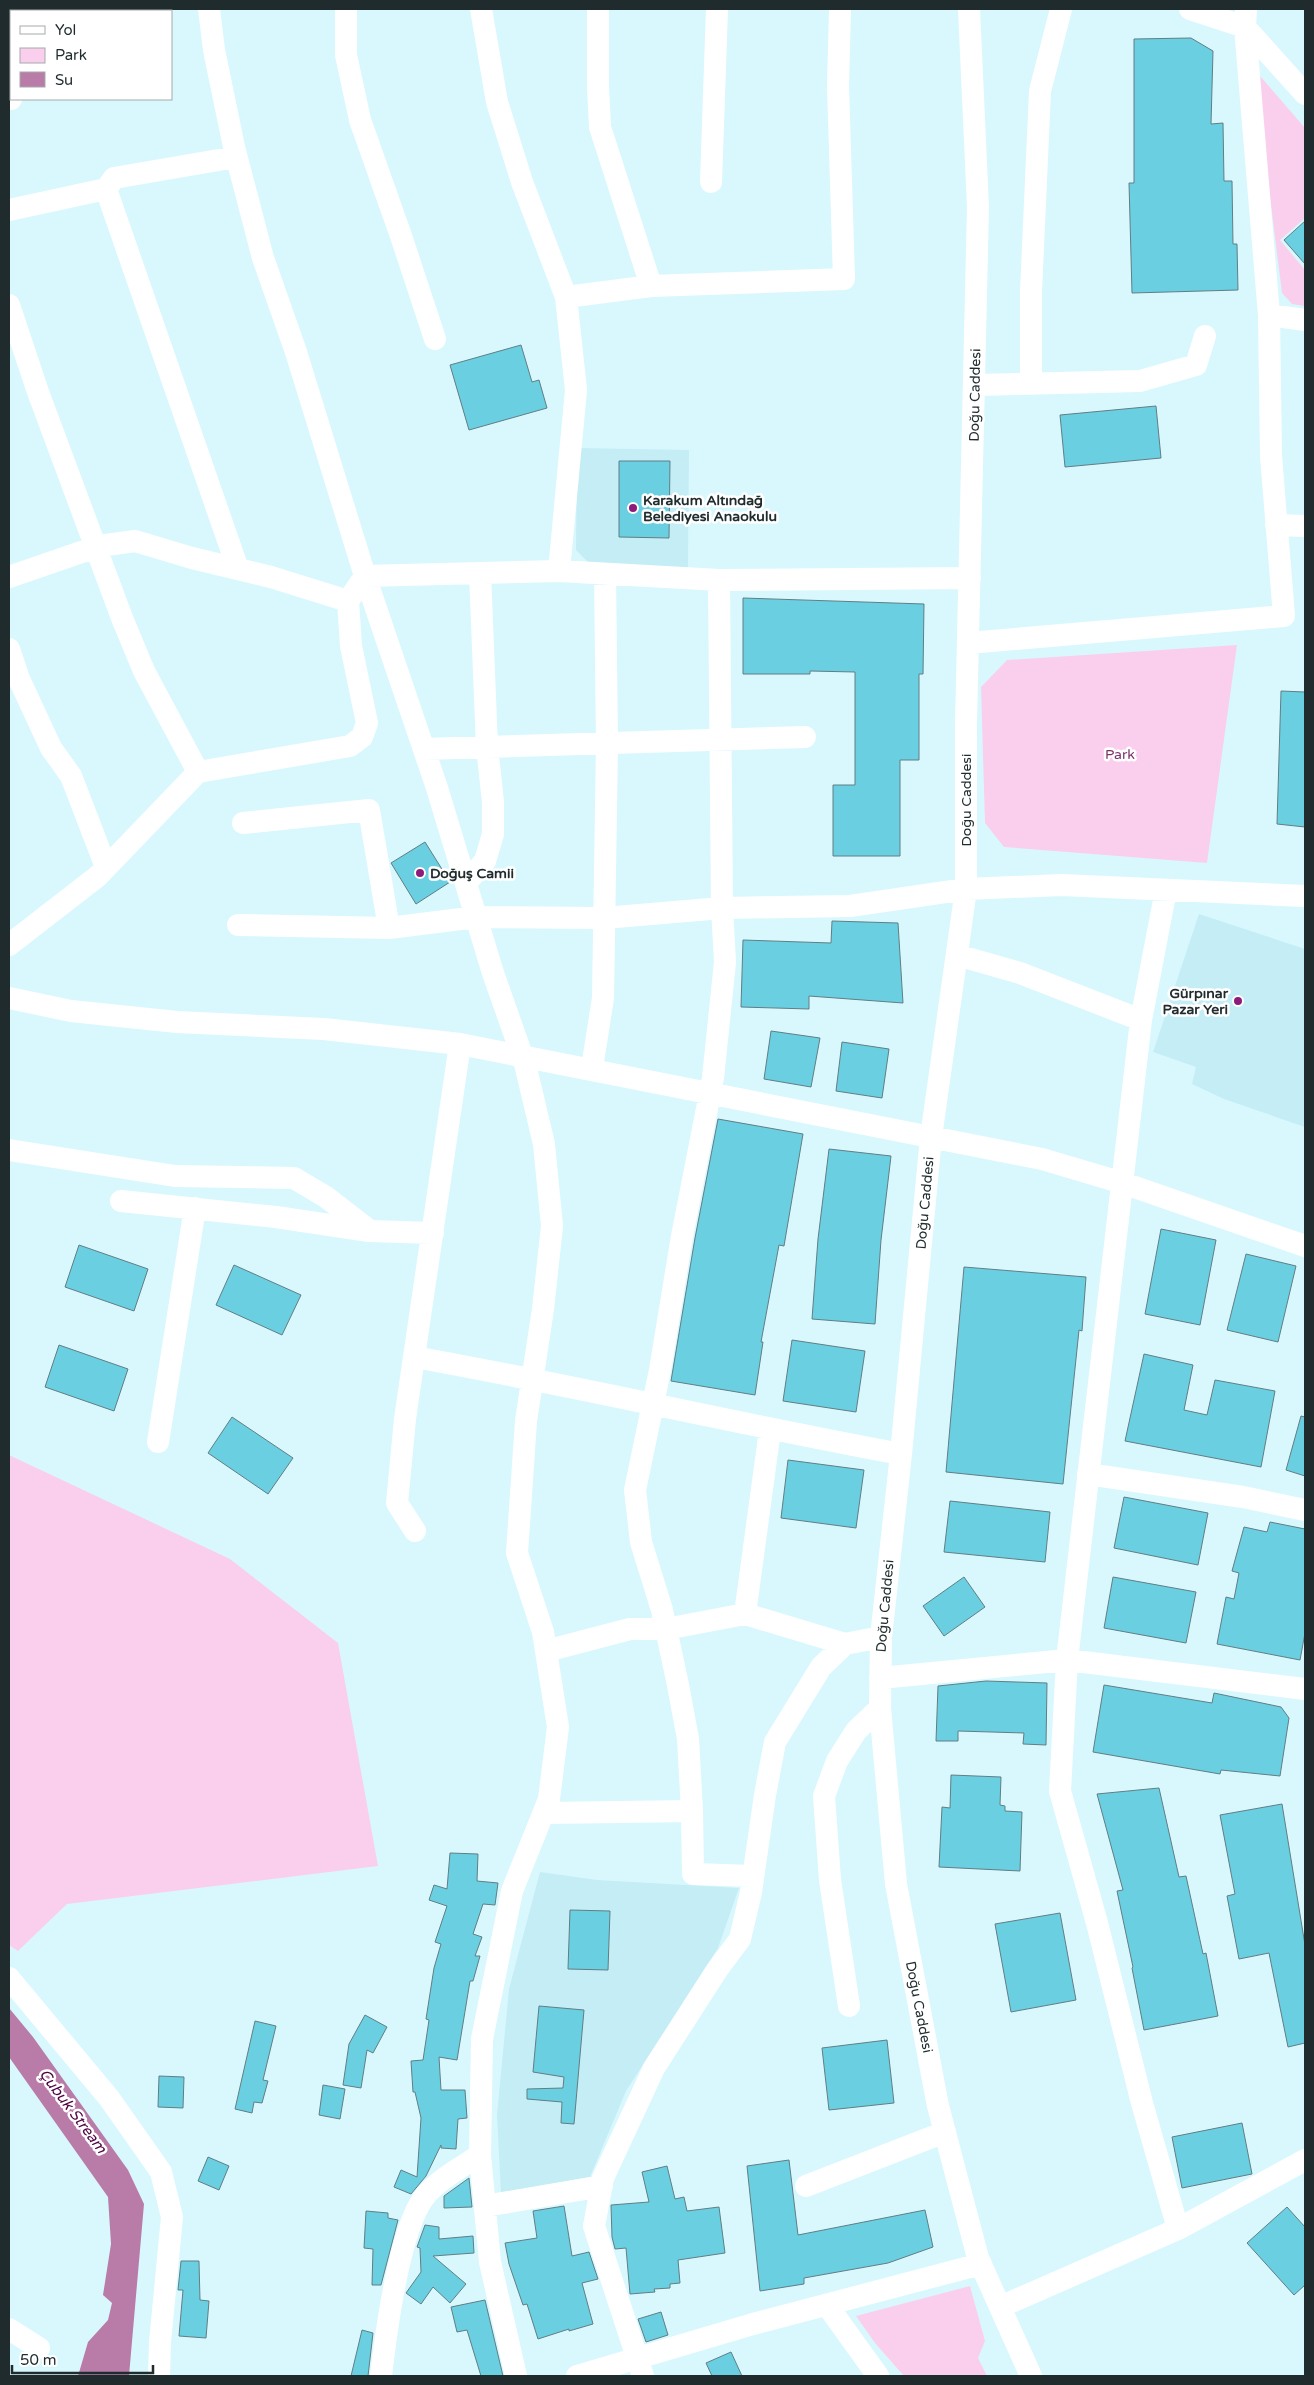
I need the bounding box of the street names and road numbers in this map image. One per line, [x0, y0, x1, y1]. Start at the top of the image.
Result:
street label: Doğu Caddesi [966, 348, 984, 442]
street label: Doğu Caddesi [958, 753, 975, 847]
street label: Doğu Caddesi [912, 1156, 938, 1250]
street label: Doğu Caddesi [872, 1559, 898, 1653]
street label: Doğu Caddesi [902, 1960, 936, 2054]

